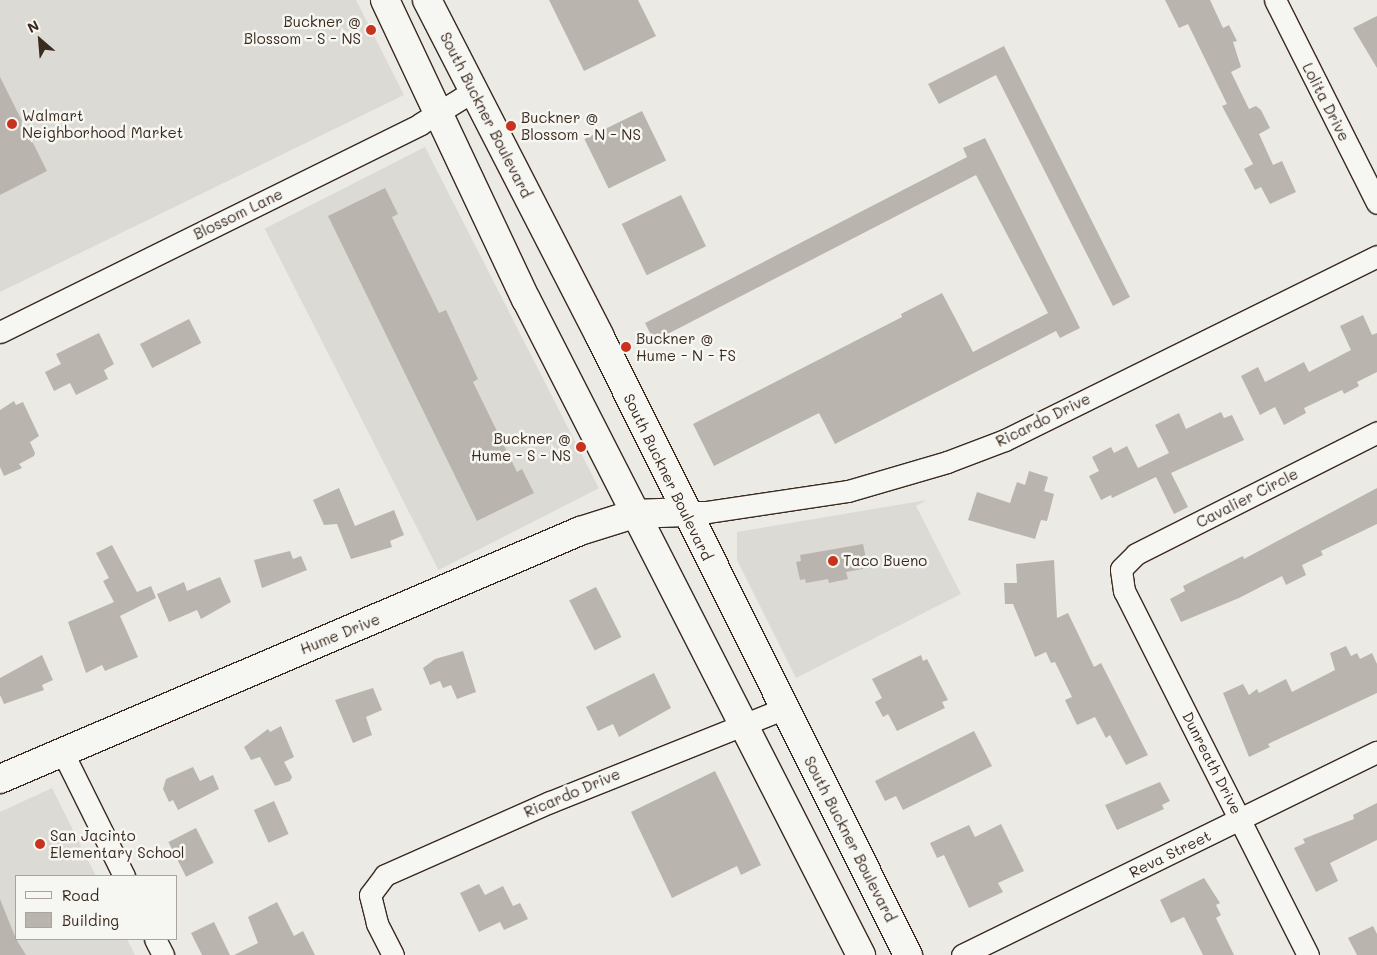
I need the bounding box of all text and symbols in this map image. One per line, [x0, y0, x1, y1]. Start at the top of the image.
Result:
place label: Buckner @ Blossom - S - NS [244, 12, 361, 47]
north arrow [15, 15, 65, 65]
text: N [24, 15, 42, 37]
marker: Buckner @ Blossom - S - NS [365, 24, 377, 36]
street label: South Buckner Boulevard [436, 29, 536, 201]
street label: Lolita Drive [1299, 60, 1353, 144]
place label: Walmart Neighborhood Market [22, 106, 183, 141]
place label: Buckner @ Blossom - N - NS [521, 108, 641, 143]
marker: Walmart Neighborhood Market [6, 118, 18, 130]
marker: Buckner @ Blossom - N - NS [505, 120, 517, 132]
street label: Blossom Lane [190, 185, 286, 243]
place label: Buckner @ Hume - N - FS [636, 329, 736, 364]
marker: Buckner @ Hume - N - FS [620, 341, 632, 353]
street label: Ricardo Drive [993, 389, 1093, 451]
street label: South Buckner Boulevard [620, 391, 716, 563]
place label: Buckner @ Hume - S - NS [471, 429, 571, 464]
marker: Buckner @ Hume - S - NS [575, 441, 587, 453]
street label: Cavalier Circle [1193, 465, 1301, 531]
place label: Taco Bueno [843, 552, 927, 570]
marker: Taco Bueno [827, 555, 839, 567]
street label: Hume Drive [297, 610, 383, 658]
street label: Dunreath Drive [1178, 709, 1246, 817]
street label: South Buckner Boulevard [800, 753, 900, 925]
street label: Ricardo Drive [521, 765, 623, 821]
place label: San Jacinto Elementary School [50, 826, 185, 861]
street label: Reva Street [1126, 826, 1214, 882]
marker: San Jacinto Elementary School [34, 838, 46, 850]
legend [15, 875, 178, 940]
text: Road [62, 885, 99, 905]
text: Building [62, 910, 119, 930]

